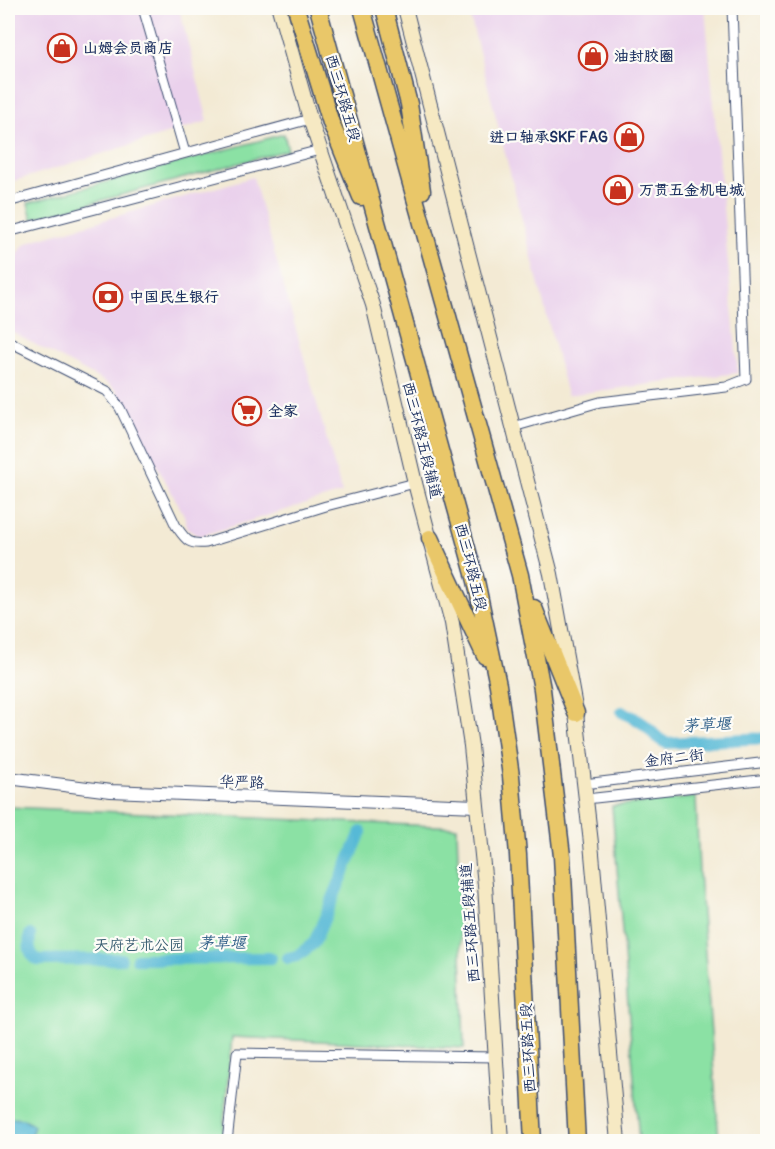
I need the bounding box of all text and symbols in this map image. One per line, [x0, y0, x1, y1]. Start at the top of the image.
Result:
shop icon: 山姆会员商店 [46, 32, 78, 64]
place label: 山姆会员商店 [83, 39, 173, 58]
shop icon: 油封胶圈 [577, 40, 609, 72]
place label: 油封胶圈 [614, 47, 674, 66]
street label: 西三环路五段 [321, 52, 364, 144]
shop icon: 进口轴承SKF FAG [613, 121, 645, 153]
place label: 进口轴承SKF FAG [489, 128, 608, 147]
shop icon: 万贯五金机电城 [602, 174, 634, 206]
place label: 万贯五金机电城 [639, 181, 744, 200]
bank icon: 中国民生银行 [92, 281, 124, 313]
place label: 中国民生银行 [129, 288, 219, 307]
street label: 西三环路五段辅道 [398, 380, 445, 501]
supermarket icon: 全家 [231, 395, 263, 427]
place label: 全家 [268, 402, 298, 421]
street label: 西三环路五段 [450, 521, 491, 613]
water label: 茅草堰 [683, 714, 734, 736]
street label: 金府二街 [643, 745, 705, 772]
street label: 华严路 [219, 772, 265, 793]
street label: 西三环路五段辅道 [457, 862, 484, 983]
water label: 茅草堰 [198, 933, 248, 953]
park label: 天府艺术公园 [94, 936, 184, 955]
street label: 西三环路五段 [517, 1003, 540, 1093]

